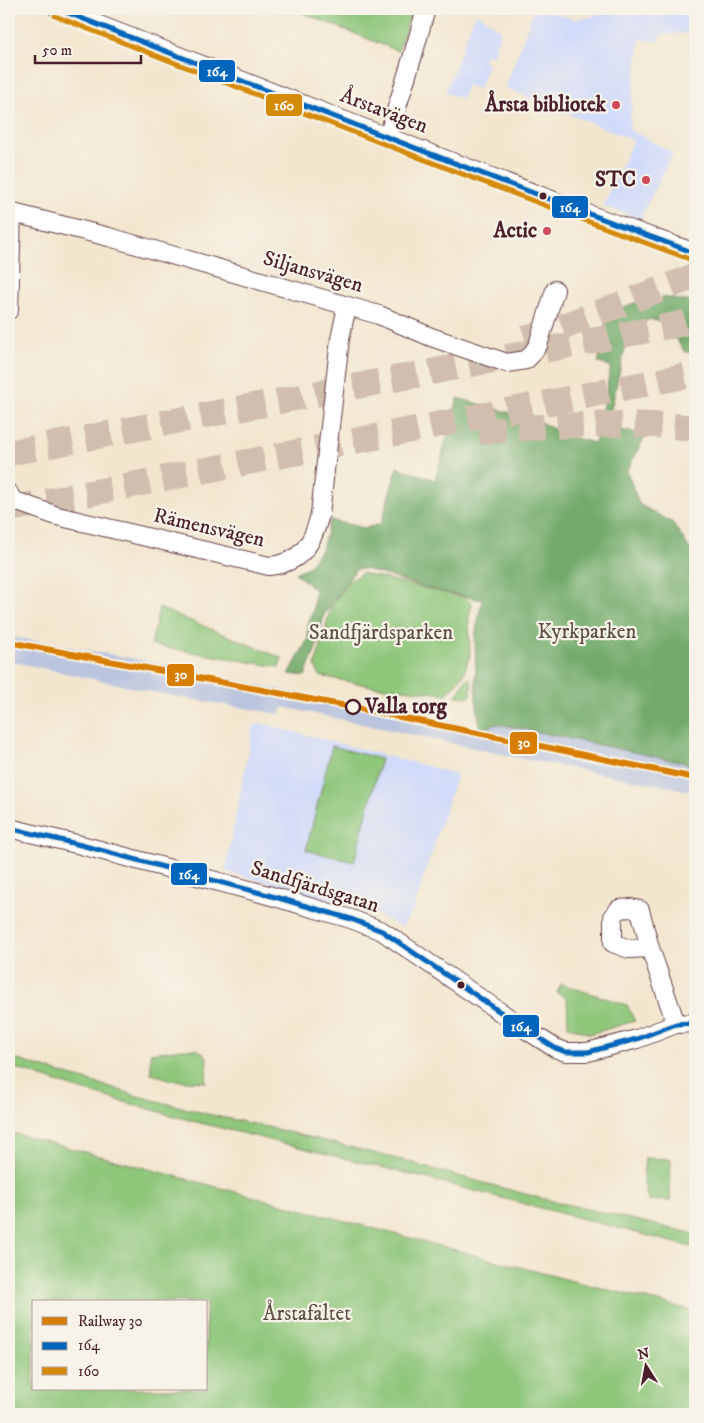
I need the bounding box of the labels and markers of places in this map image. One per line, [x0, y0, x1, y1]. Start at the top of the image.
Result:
place label: Årsta bibliotek [484, 90, 607, 118]
marker: Årsta bibliotek [610, 99, 622, 111]
place label: STC [595, 167, 636, 193]
marker: STC [640, 174, 652, 186]
unlabelled marker [538, 191, 548, 201]
place label: Actic [492, 218, 537, 244]
marker: Actic [541, 225, 553, 237]
place label: Valla torg [364, 694, 448, 720]
marker: Valla torg [345, 699, 361, 715]
unlabelled marker [456, 980, 466, 990]

